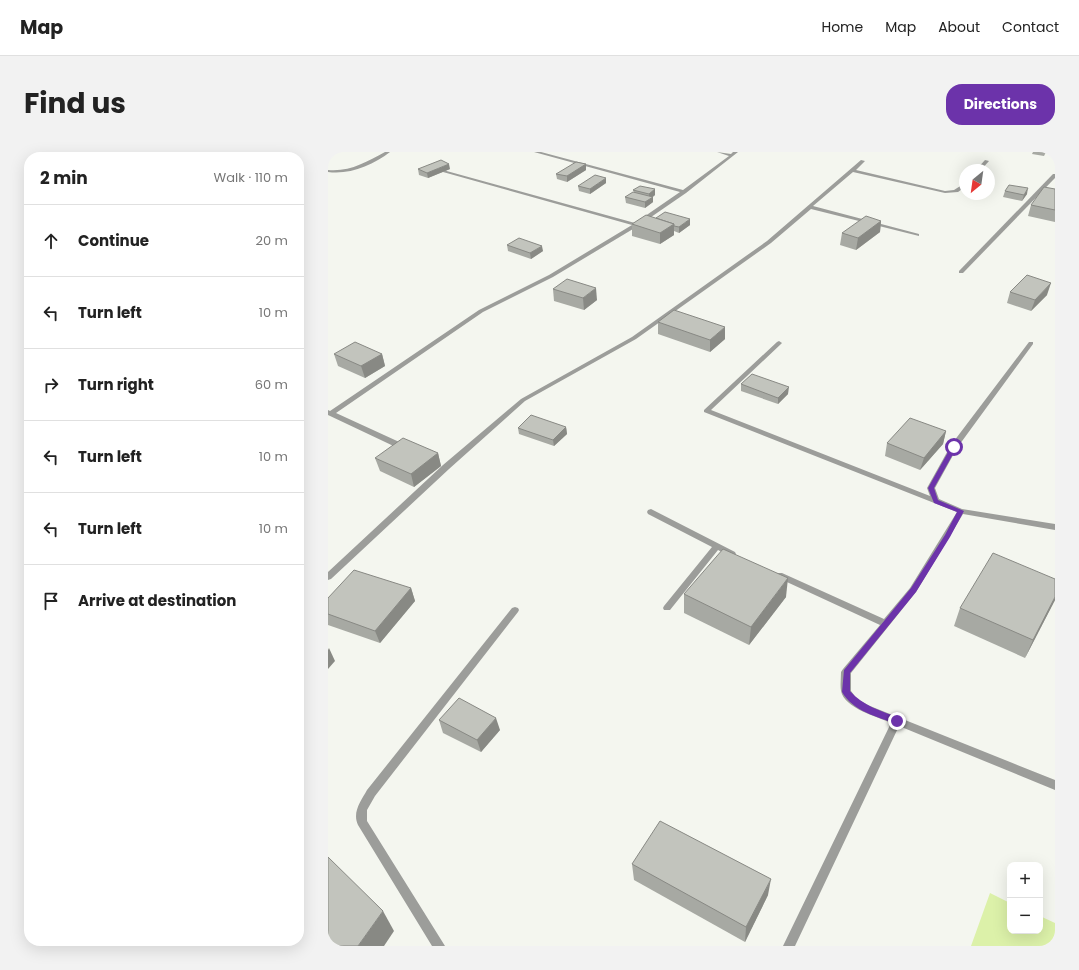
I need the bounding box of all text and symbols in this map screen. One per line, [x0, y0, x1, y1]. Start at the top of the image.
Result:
text: Map [20, 14, 63, 41]
text: Home [821, 17, 863, 37]
text: Map [885, 17, 916, 37]
text: About [938, 17, 980, 37]
text: Contact [1002, 17, 1059, 37]
text: Find us [24, 84, 126, 123]
button: Directions [946, 84, 1055, 125]
north arrow [959, 164, 995, 200]
text: 2 min [40, 166, 88, 190]
text: Walk · 110 m [214, 168, 288, 187]
icon: ahead [40, 230, 62, 252]
text: Continue [78, 230, 149, 251]
text: 20 m [255, 231, 288, 250]
icon: left [40, 302, 62, 324]
text: Turn left [78, 302, 142, 323]
text: 10 m [259, 303, 288, 322]
icon: right [40, 374, 62, 396]
text: Turn right [78, 374, 154, 395]
text: 60 m [255, 375, 288, 394]
route start [945, 438, 963, 456]
icon: left [40, 446, 62, 468]
text: Turn left [78, 446, 142, 467]
text: 10 m [259, 447, 288, 466]
icon: left [40, 518, 62, 540]
text: Turn left [78, 518, 142, 539]
text: 10 m [259, 519, 288, 538]
icon: arrive [40, 590, 62, 612]
text: Arrive at destination [78, 590, 236, 611]
route end [888, 712, 906, 730]
map controls [1007, 862, 1043, 934]
button: + [1007, 862, 1043, 898]
button: − [1007, 898, 1043, 934]

